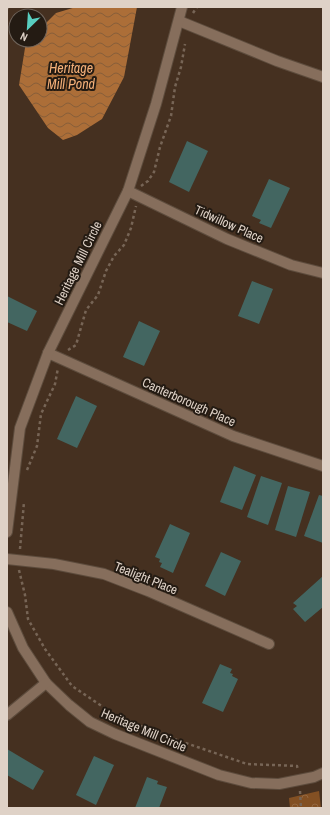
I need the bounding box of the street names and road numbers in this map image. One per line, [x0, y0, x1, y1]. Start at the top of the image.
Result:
street label: Tidwillow Place [192, 201, 266, 247]
street label: Heritage Mill Circle [50, 218, 106, 308]
street label: Canterborough Place [140, 374, 239, 430]
street label: Tealight Place [112, 558, 180, 598]
street label: Heritage Mill Circle [99, 704, 189, 756]

